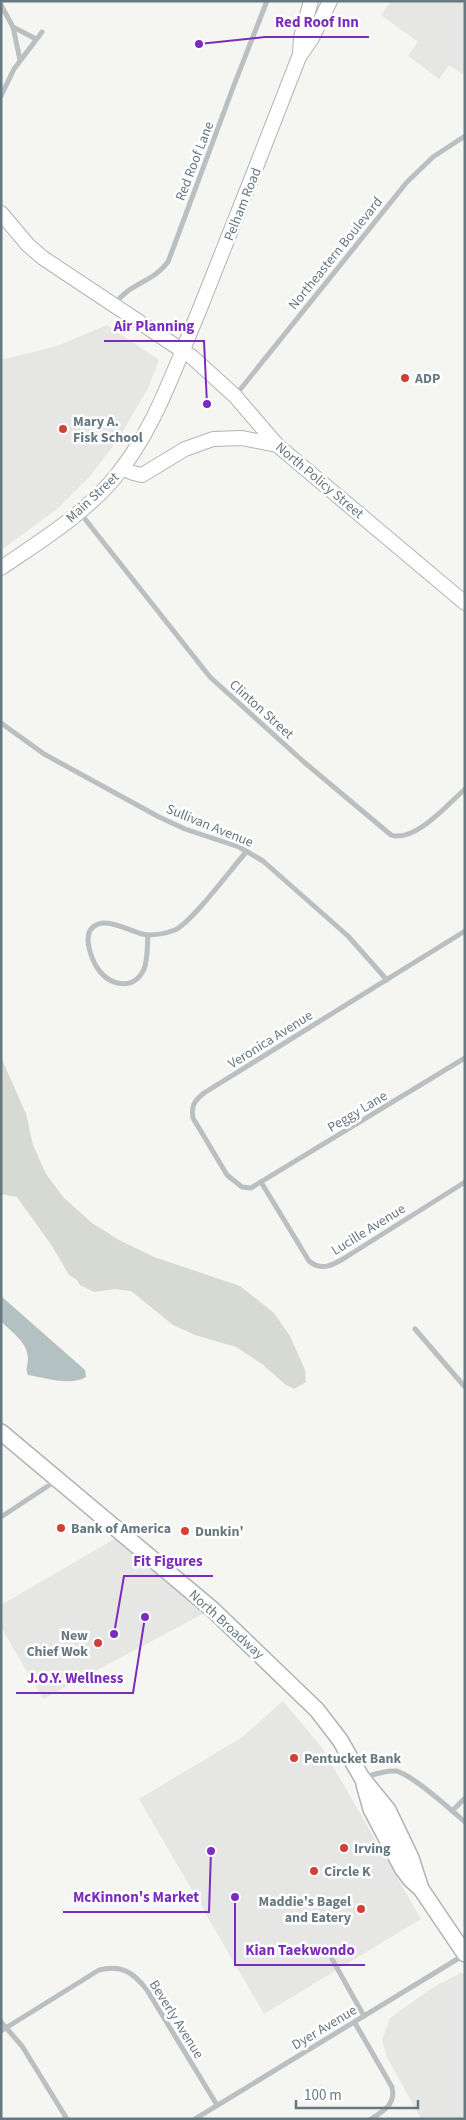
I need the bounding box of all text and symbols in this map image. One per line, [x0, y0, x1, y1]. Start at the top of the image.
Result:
callout: Red Roof Inn [265, 7, 369, 37]
text: Red Roof Inn [275, 12, 359, 33]
street label: Red Roof Lane [171, 119, 219, 204]
street label: Pelham Road [219, 165, 267, 244]
street label: Northeastern Boulevard [284, 193, 388, 314]
callout: Air Planning [104, 311, 204, 341]
text: Air Planning [113, 316, 194, 337]
place label: ADP [414, 369, 440, 389]
marker: ADP [399, 372, 411, 384]
place label: Mary A. Fisk School [73, 412, 143, 448]
marker: Mary A. Fisk School [57, 423, 69, 435]
street label: North Policy Street [271, 438, 368, 524]
street label: Main Street [62, 468, 124, 528]
street label: Clinton Street [225, 675, 298, 744]
street label: Sullivan Avenue [163, 799, 256, 853]
street label: Veronica Avenue [224, 1006, 317, 1074]
street label: Peggy Lane [324, 1086, 391, 1138]
street label: Lucille Avenue [328, 1199, 410, 1261]
place label: Bank of America [71, 1519, 171, 1539]
marker: Bank of America [55, 1522, 67, 1534]
place label: Dunkin' [195, 1522, 244, 1542]
marker: Dunkin' [179, 1525, 191, 1537]
callout: Fit Figures [124, 1546, 213, 1576]
text: Fit Figures [133, 1551, 203, 1572]
street label: North Broadway [184, 1585, 269, 1664]
place label: New Chief Wok [26, 1626, 88, 1662]
marker: New Chief Wok [92, 1637, 104, 1649]
callout: J.O.Y. Wellness [16, 1663, 133, 1693]
text: J.O.Y. Wellness [27, 1668, 124, 1689]
place label: Pentucket Bank [304, 1749, 402, 1769]
marker: Pentucket Bank [288, 1752, 300, 1764]
place label: Irving [354, 1839, 391, 1859]
marker: Irving [338, 1842, 350, 1854]
place label: Circle K [324, 1862, 371, 1882]
marker: Circle K [308, 1865, 320, 1877]
callout: McKinnon's Market [63, 1882, 209, 1912]
text: McKinnon's Market [73, 1887, 199, 1908]
place label: Maddie's Bagel and Eatery [259, 1892, 352, 1928]
marker: Maddie's Bagel and Eatery [355, 1903, 367, 1915]
callout: Kian Taekwondo [235, 1935, 365, 1965]
text: Kian Taekwondo [245, 1940, 355, 1961]
street label: Beverly Avenue [144, 1976, 208, 2063]
street label: Dyer Avenue [288, 2001, 361, 2055]
scale bar [296, 2078, 418, 2110]
text: 100 m [304, 2085, 342, 2106]

